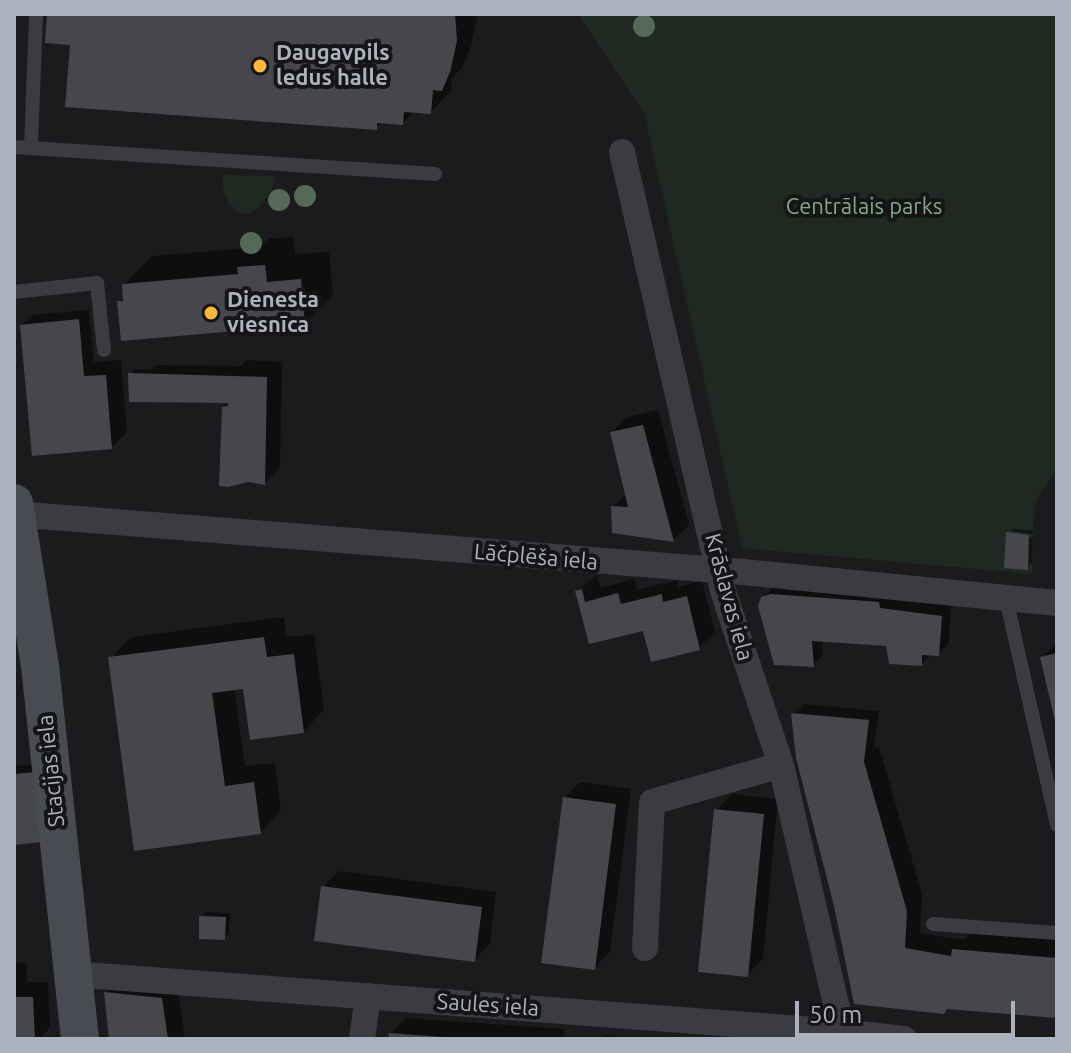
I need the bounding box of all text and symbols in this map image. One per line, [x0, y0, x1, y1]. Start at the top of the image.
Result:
place label: Daugavpils ledus halle [276, 40, 390, 92]
marker: Daugavpils ledus halle [251, 57, 269, 75]
park label: Centrālais parks [786, 194, 942, 220]
place label: Dienesta viesnīca [227, 287, 319, 338]
marker: Dienesta viesnīca [202, 304, 220, 322]
street label: Krāslavas iela [699, 530, 759, 664]
street label: Lāčplēša iela [473, 538, 599, 576]
street label: Stacijas iela [32, 713, 70, 829]
scale bar [799, 985, 1019, 1035]
street label: Saules iela [436, 988, 540, 1022]
text: 50 m [809, 1001, 862, 1028]

